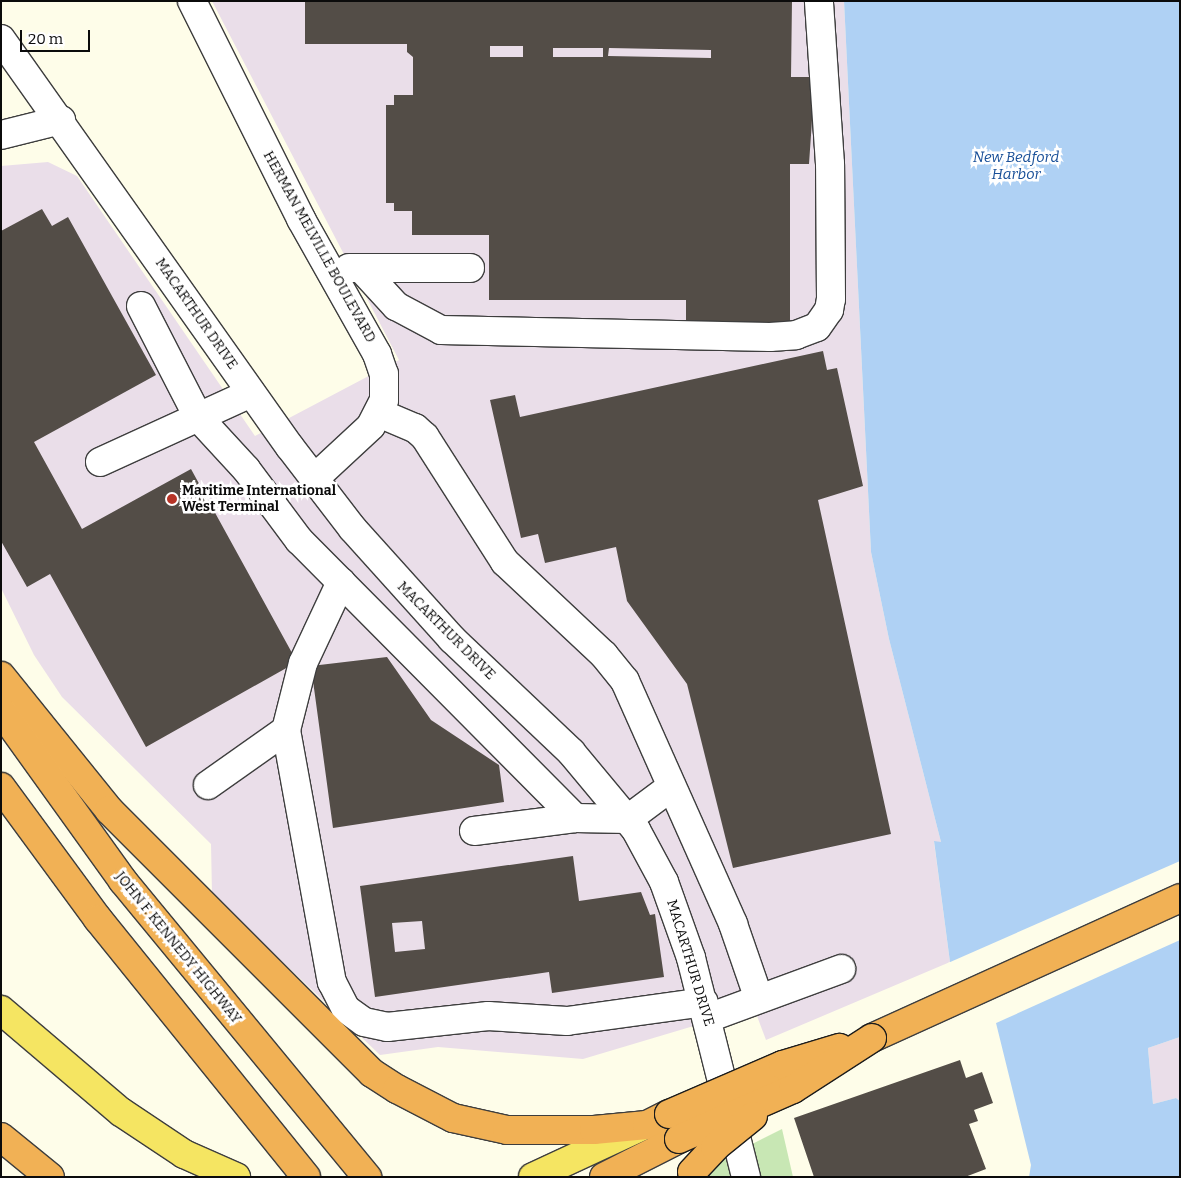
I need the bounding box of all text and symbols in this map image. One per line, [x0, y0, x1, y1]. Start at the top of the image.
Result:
scale bar [22, 20, 92, 52]
text: 20 m [28, 30, 63, 48]
street label: HERMAN MELVILLE BOULEVARD [259, 148, 379, 346]
water label: New Bedford Harbor [973, 148, 1059, 183]
street label: MACARTHUR DRIVE [151, 255, 241, 373]
place label: Maritime International West Terminal [182, 483, 336, 516]
marker: Maritime International West Terminal [166, 493, 178, 505]
street label: MACARTHUR DRIVE [394, 579, 498, 683]
street label: JOHN F. KENNEDY HIGHWAY [112, 869, 244, 1027]
street label: MACARTHUR DRIVE [663, 898, 717, 1028]

